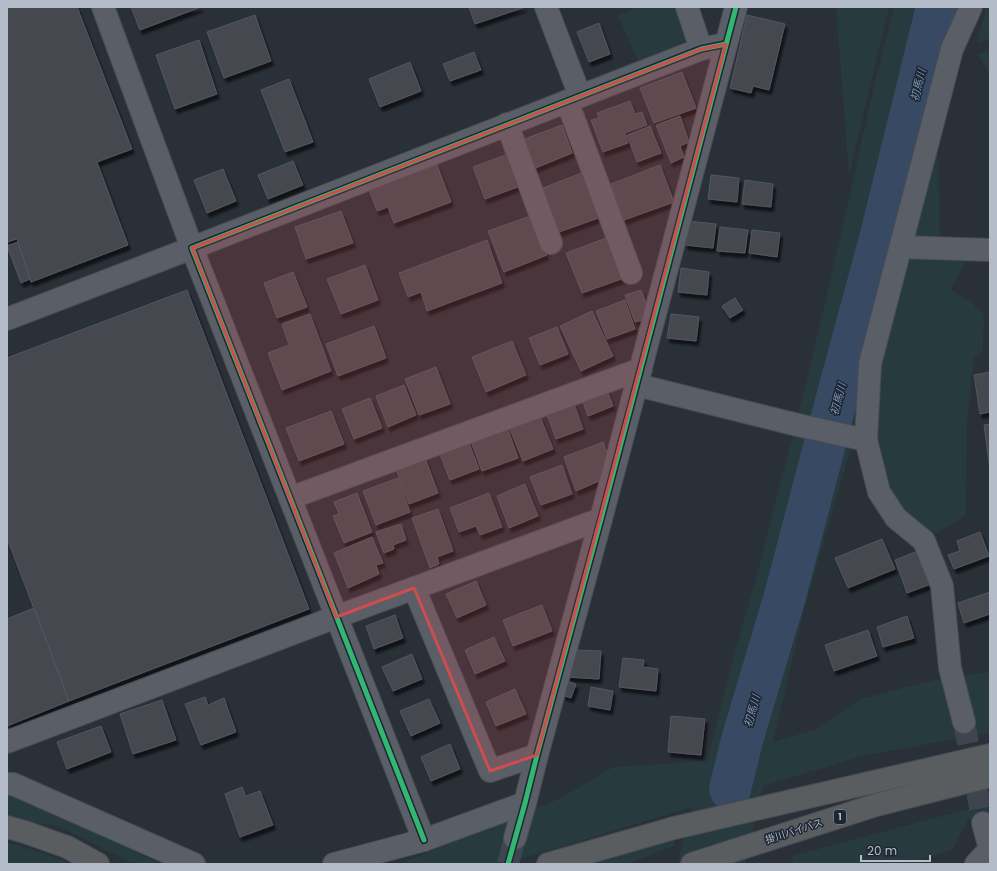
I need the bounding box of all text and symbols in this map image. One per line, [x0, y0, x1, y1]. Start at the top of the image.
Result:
water label: 初馬川 [906, 66, 930, 103]
water label: 初馬川 [826, 380, 850, 417]
water label: 初馬川 [740, 692, 765, 729]
road number: 1 [834, 810, 846, 824]
street label: 掛川バイパス [763, 815, 825, 847]
scale bar [861, 837, 930, 863]
text: 20 m [867, 842, 897, 859]

